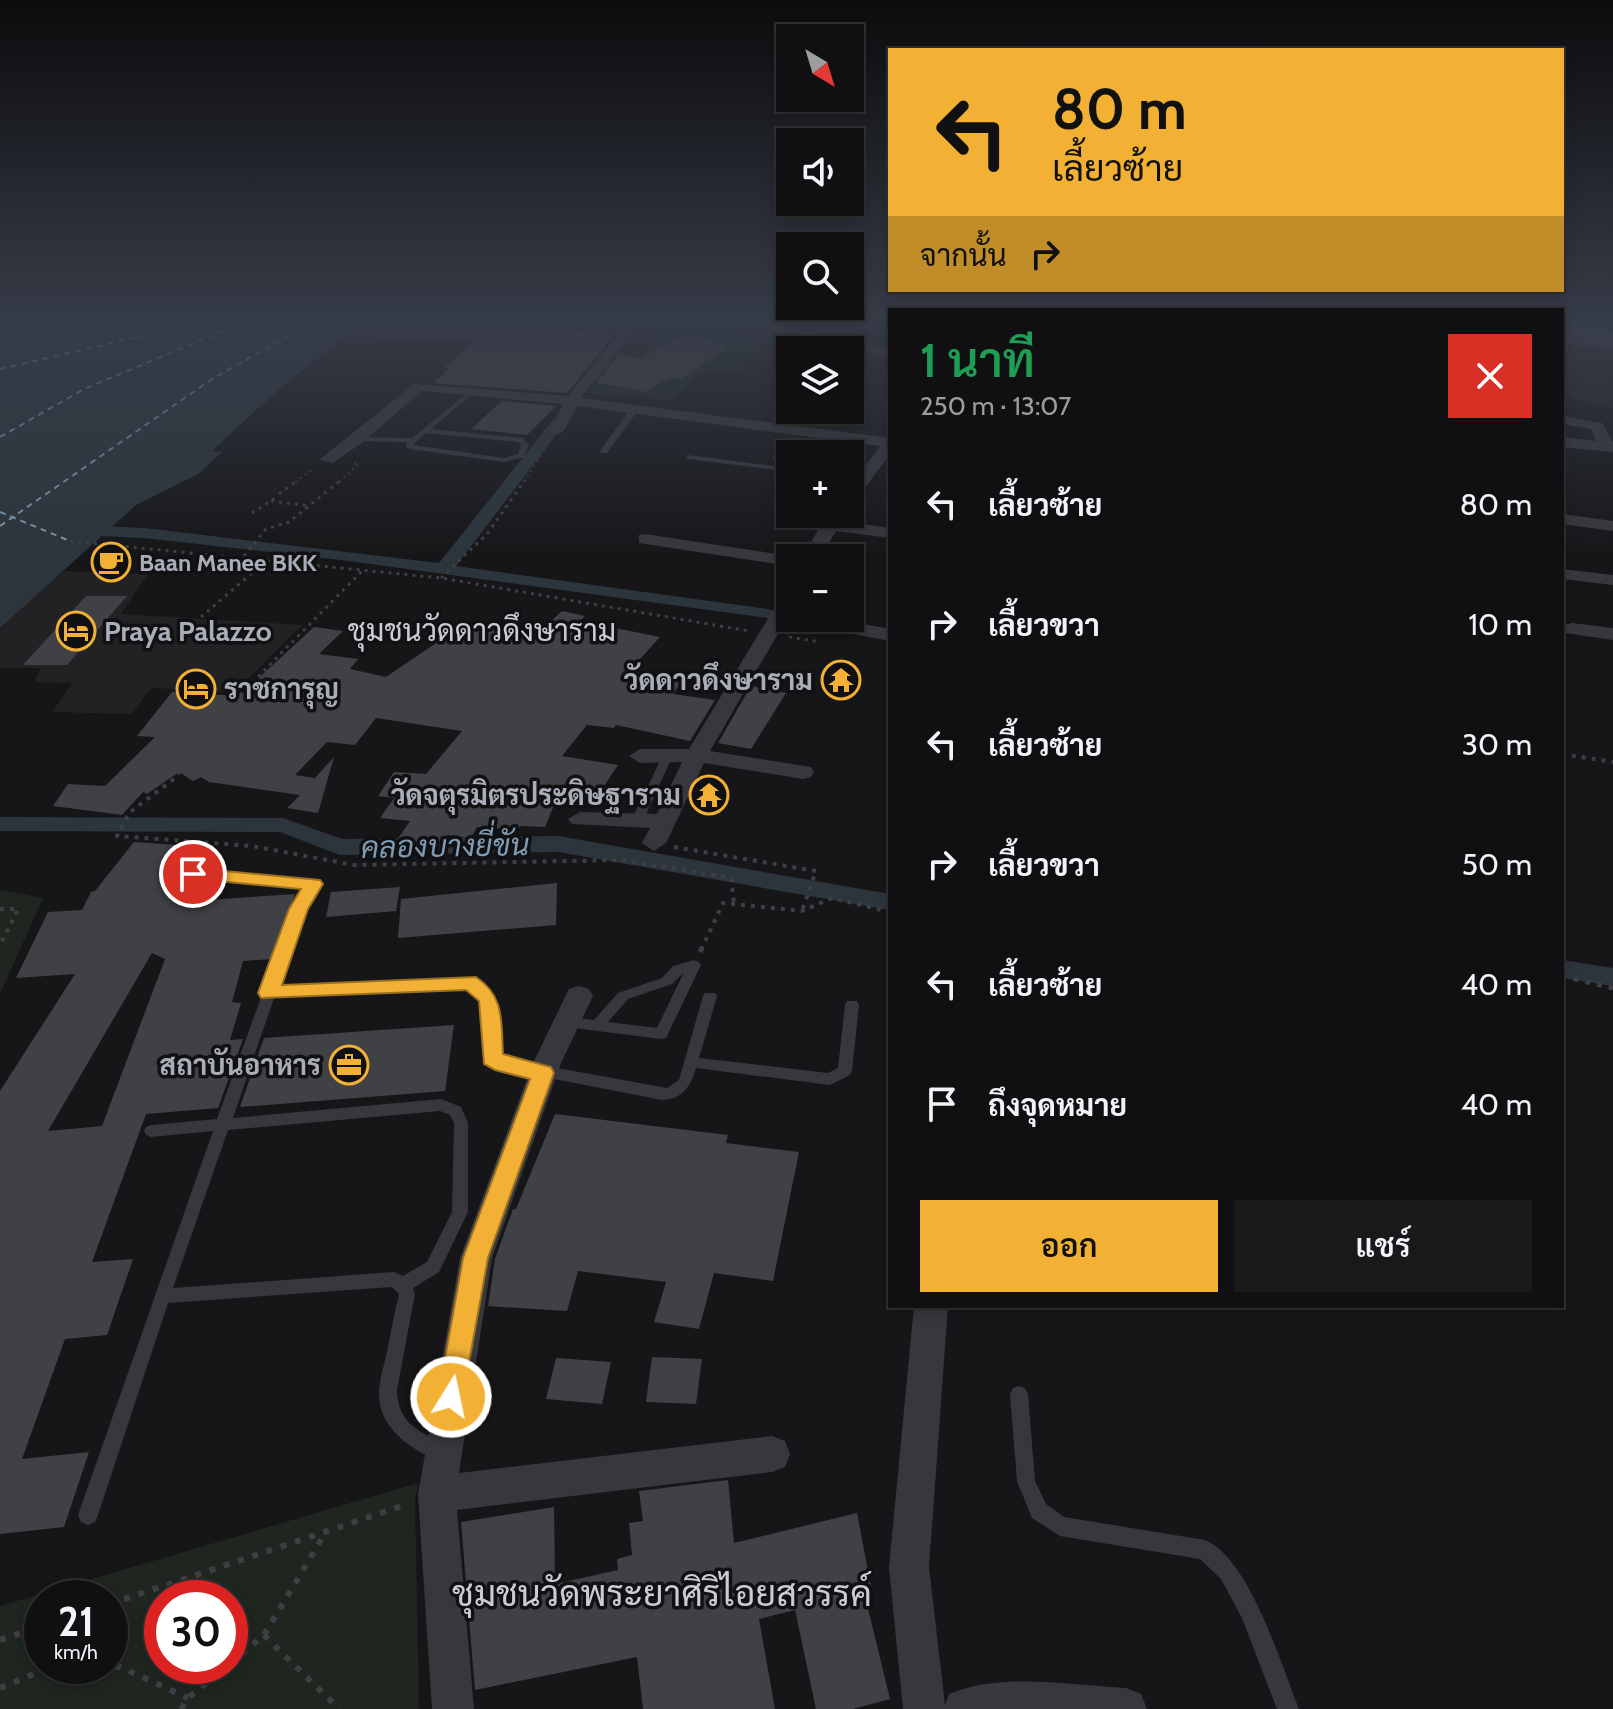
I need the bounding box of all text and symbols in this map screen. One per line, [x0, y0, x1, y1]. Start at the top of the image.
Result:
north arrow [776, 24, 864, 112]
map controls [776, 24, 864, 632]
text: 80 m [1052, 75, 1187, 143]
icon: left [920, 80, 1024, 184]
button: sound [776, 128, 864, 216]
text: เลี้ยวซ้าย [1052, 146, 1183, 190]
button: search [776, 232, 864, 320]
icon: right [1023, 232, 1067, 276]
text: จากนั้น [920, 237, 1007, 274]
text: 1 นาที [920, 331, 1035, 389]
button: close [1448, 334, 1532, 418]
button: layers [776, 336, 864, 424]
text: 250 m · 13:07 [920, 390, 1071, 422]
button: + [776, 440, 864, 528]
icon: left [920, 482, 964, 526]
text: 80 m [1460, 486, 1532, 523]
text: เลี้ยวซ้าย [988, 487, 1102, 524]
cafe icon: Baan Manee BKK [90, 541, 132, 583]
button: − [776, 544, 864, 632]
place label: Baan Manee BKK [139, 548, 317, 577]
icon: right [920, 602, 964, 646]
text: 10 m [1468, 606, 1532, 643]
text: เลี้ยวขวา [988, 607, 1100, 644]
hotel icon: Praya Palazzo [55, 610, 97, 652]
district label: ชุมชนวัดดาวดึงษาราม [348, 611, 616, 652]
place label: Praya Palazzo [104, 614, 272, 648]
temple icon: วัดดาวดึงษาราม [820, 659, 862, 701]
place label: วัดดาวดึงษาราม [623, 661, 813, 697]
hotel icon: ราชการุญ [175, 668, 217, 710]
place label: ราชการุญ [224, 672, 339, 709]
icon: left [920, 722, 964, 766]
text: 30 m [1462, 726, 1532, 763]
text: เลี้ยวซ้าย [988, 727, 1102, 764]
temple icon: วัดจตุรมิตรประดิษฐาราม [688, 774, 730, 816]
place label: วัดจตุรมิตรประดิษฐาราม [391, 777, 681, 815]
water label: คลองบางยี่ขัน [360, 819, 529, 866]
pin [159, 840, 227, 908]
icon: right [920, 842, 964, 886]
text: 50 m [1462, 846, 1532, 883]
text: เลี้ยวขวา [988, 847, 1100, 884]
icon: arrive [171, 852, 215, 896]
icon: left [920, 962, 964, 1006]
text: 40 m [1461, 966, 1532, 1003]
text: เลี้ยวซ้าย [988, 967, 1102, 1004]
office icon: สถาบันอาหาร [328, 1044, 370, 1086]
place label: สถาบันอาหาร [159, 1047, 321, 1082]
icon: arrive [920, 1082, 964, 1126]
text: 40 m [1461, 1086, 1532, 1123]
text: ถึงจุดหมาย [988, 1087, 1127, 1124]
button: ออก [920, 1200, 1218, 1292]
button: แชร์ [1234, 1200, 1532, 1292]
position arrow [409, 1355, 493, 1439]
district label: ชุมชนวัดพระยาศิริไอยสวรรค์ [452, 1571, 872, 1618]
speed limit sign: 30 [144, 1580, 248, 1684]
text: 21 [58, 1597, 94, 1646]
text: km/h [54, 1640, 98, 1664]

